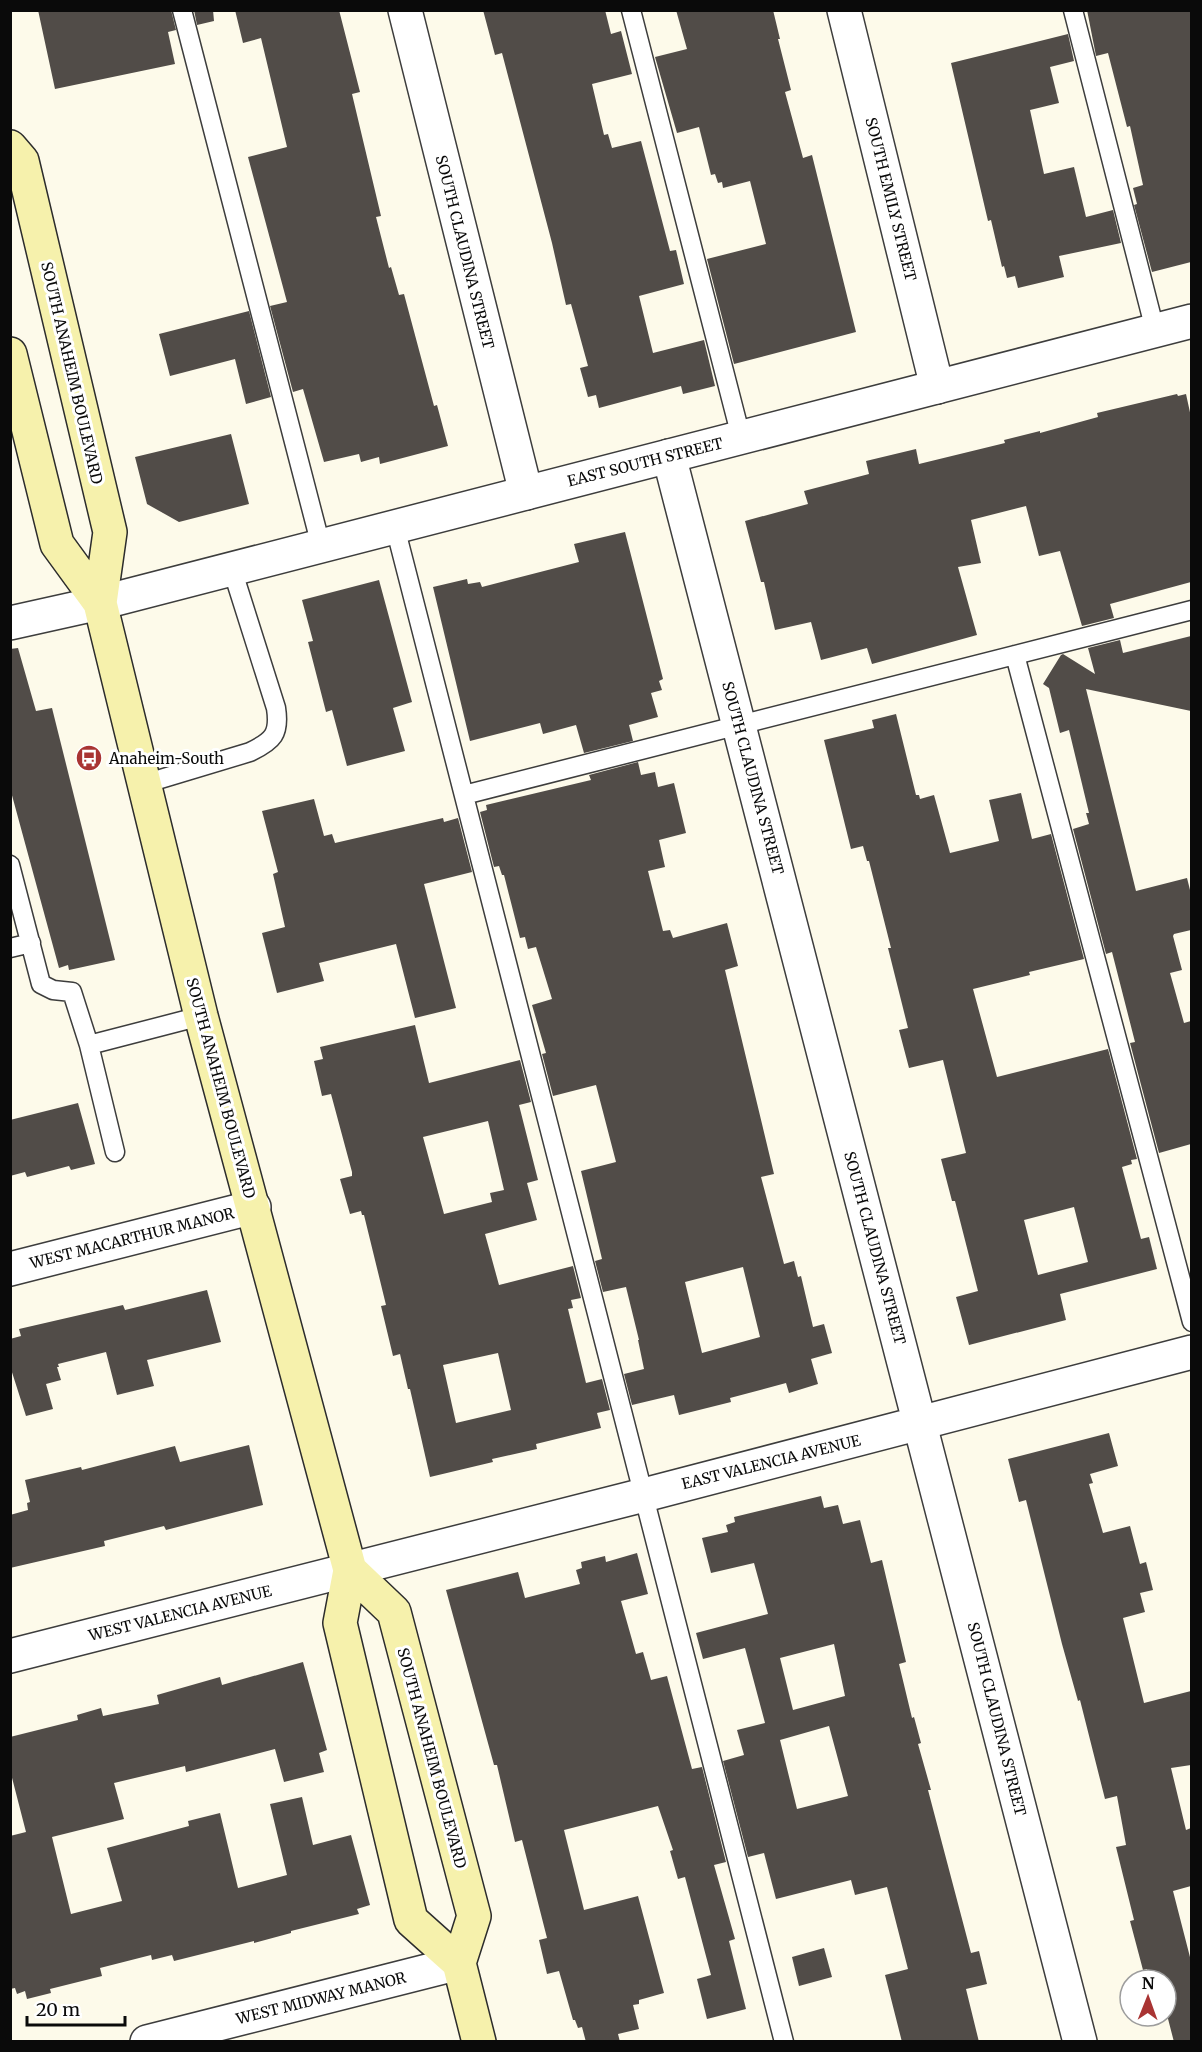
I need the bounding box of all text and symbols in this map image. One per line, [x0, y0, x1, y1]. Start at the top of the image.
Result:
street label: SOUTH EMILY STREET [861, 115, 921, 283]
street label: SOUTH CLAUDINA STREET [432, 153, 498, 351]
street label: SOUTH ANAHEIM BOULEVARD [37, 260, 107, 486]
street label: EAST SOUTH STREET [565, 433, 725, 491]
street label: SOUTH CLAUDINA STREET [718, 679, 788, 877]
bus stop icon: Anaheim-South [74, 743, 104, 773]
place label: Anaheim-South [108, 749, 224, 768]
street label: SOUTH ANAHEIM BOULEVARD [182, 976, 260, 1200]
street label: SOUTH CLAUDINA STREET [840, 1149, 910, 1347]
street label: WEST MACARTHUR MANOR [27, 1203, 237, 1273]
street label: EAST VALENCIA AVENUE [680, 1430, 863, 1493]
street label: WEST VALENCIA AVENUE [86, 1581, 274, 1645]
street label: SOUTH CLAUDINA STREET [964, 1620, 1030, 1818]
street label: SOUTH ANAHEIM BOULEVARD [393, 1646, 471, 1870]
street label: WEST MIDWAY MANOR [233, 1968, 408, 2029]
north arrow [1118, 1968, 1178, 2028]
text: N [1142, 1973, 1155, 1993]
scale bar [27, 1989, 124, 2027]
text: 20 m [36, 1998, 80, 2021]

